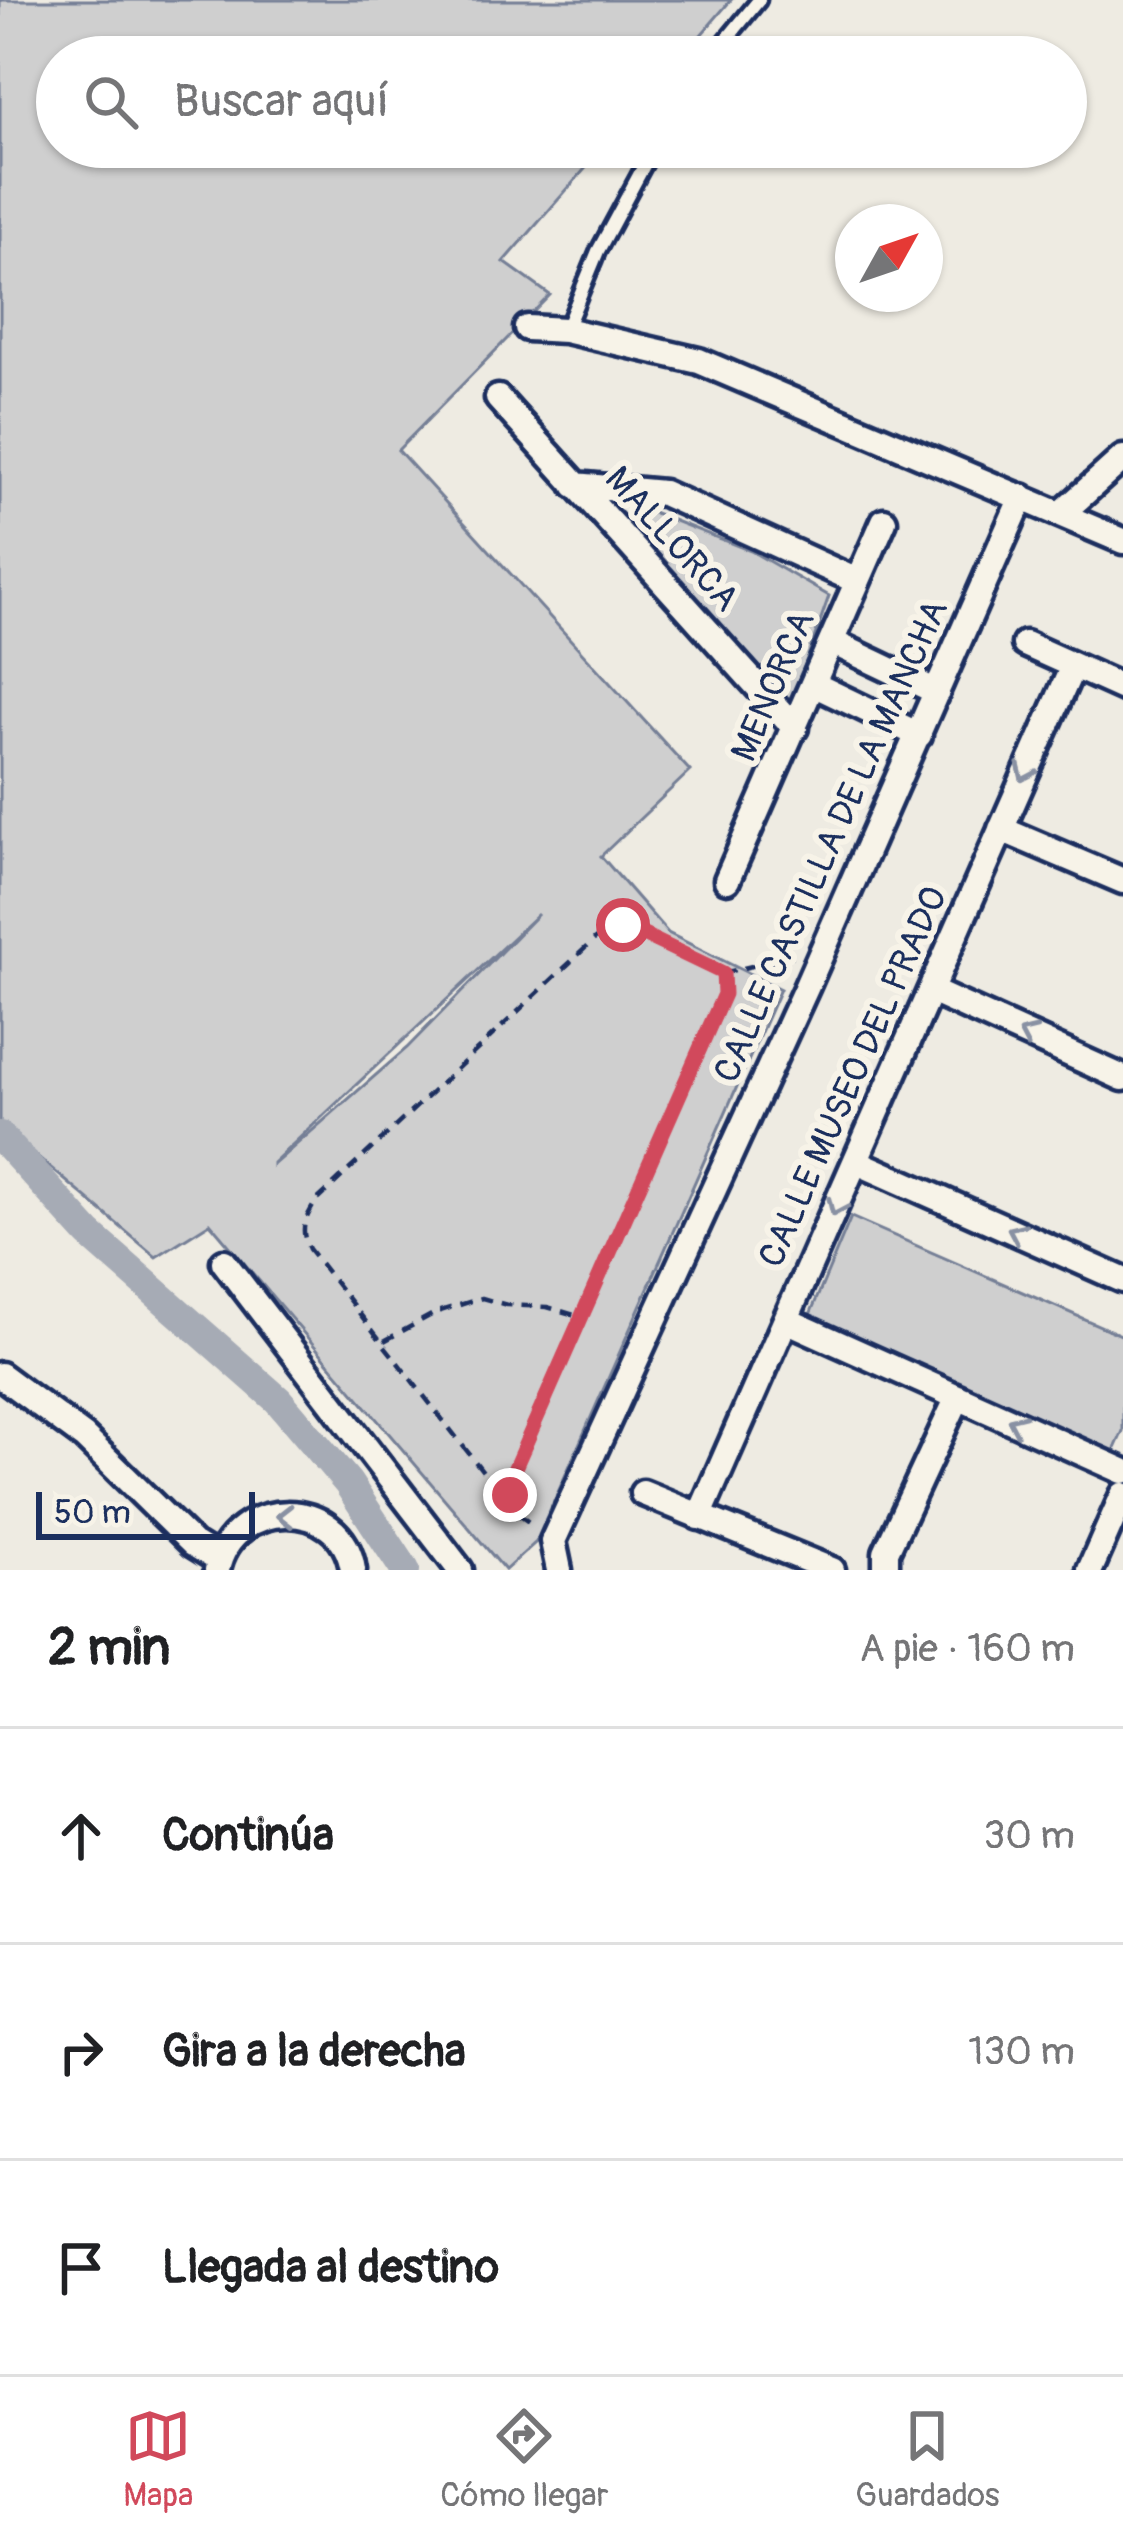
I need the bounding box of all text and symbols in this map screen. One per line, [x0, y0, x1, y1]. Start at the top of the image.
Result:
search box [36, 36, 1087, 168]
icon: search [78, 69, 144, 135]
text: Buscar aquí [174, 74, 389, 130]
north arrow [835, 204, 943, 312]
street label: MALLORCA [595, 457, 749, 621]
street label: CALLE CASTILLA DE LA MANCHA [704, 593, 958, 1089]
street label: MENORCA [721, 604, 825, 768]
one-way arrow [1016, 761, 1040, 782]
street label: CALLE MUSEO DEL PRADO [749, 880, 957, 1274]
route start [596, 898, 650, 952]
one-way arrow [1018, 1025, 1039, 1049]
one-way arrow [827, 1195, 850, 1217]
one-way arrow [1007, 1223, 1028, 1247]
one-way arrow [1007, 1414, 1028, 1437]
route end [483, 1468, 537, 1522]
scale bar [36, 1486, 255, 1539]
text: 50 m [54, 1492, 131, 1533]
one-way arrow [276, 1503, 294, 1529]
text: 2 min [48, 1616, 170, 1680]
text: A pie · 160 m [859, 1624, 1075, 1673]
icon: ahead [48, 1803, 114, 1869]
text: Continúa [162, 1808, 334, 1864]
text: 30 m [984, 1811, 1075, 1860]
icon: right [48, 2019, 114, 2085]
text: Gira a la derecha [162, 2024, 466, 2080]
text: 130 m [968, 2027, 1075, 2076]
icon: arrive [48, 2235, 114, 2301]
text: Llegada al destino [162, 2240, 499, 2296]
tab: Mapa [123, 2403, 193, 2516]
tab: Cómo llegar [440, 2403, 608, 2516]
tab: Guardados [855, 2403, 1000, 2516]

